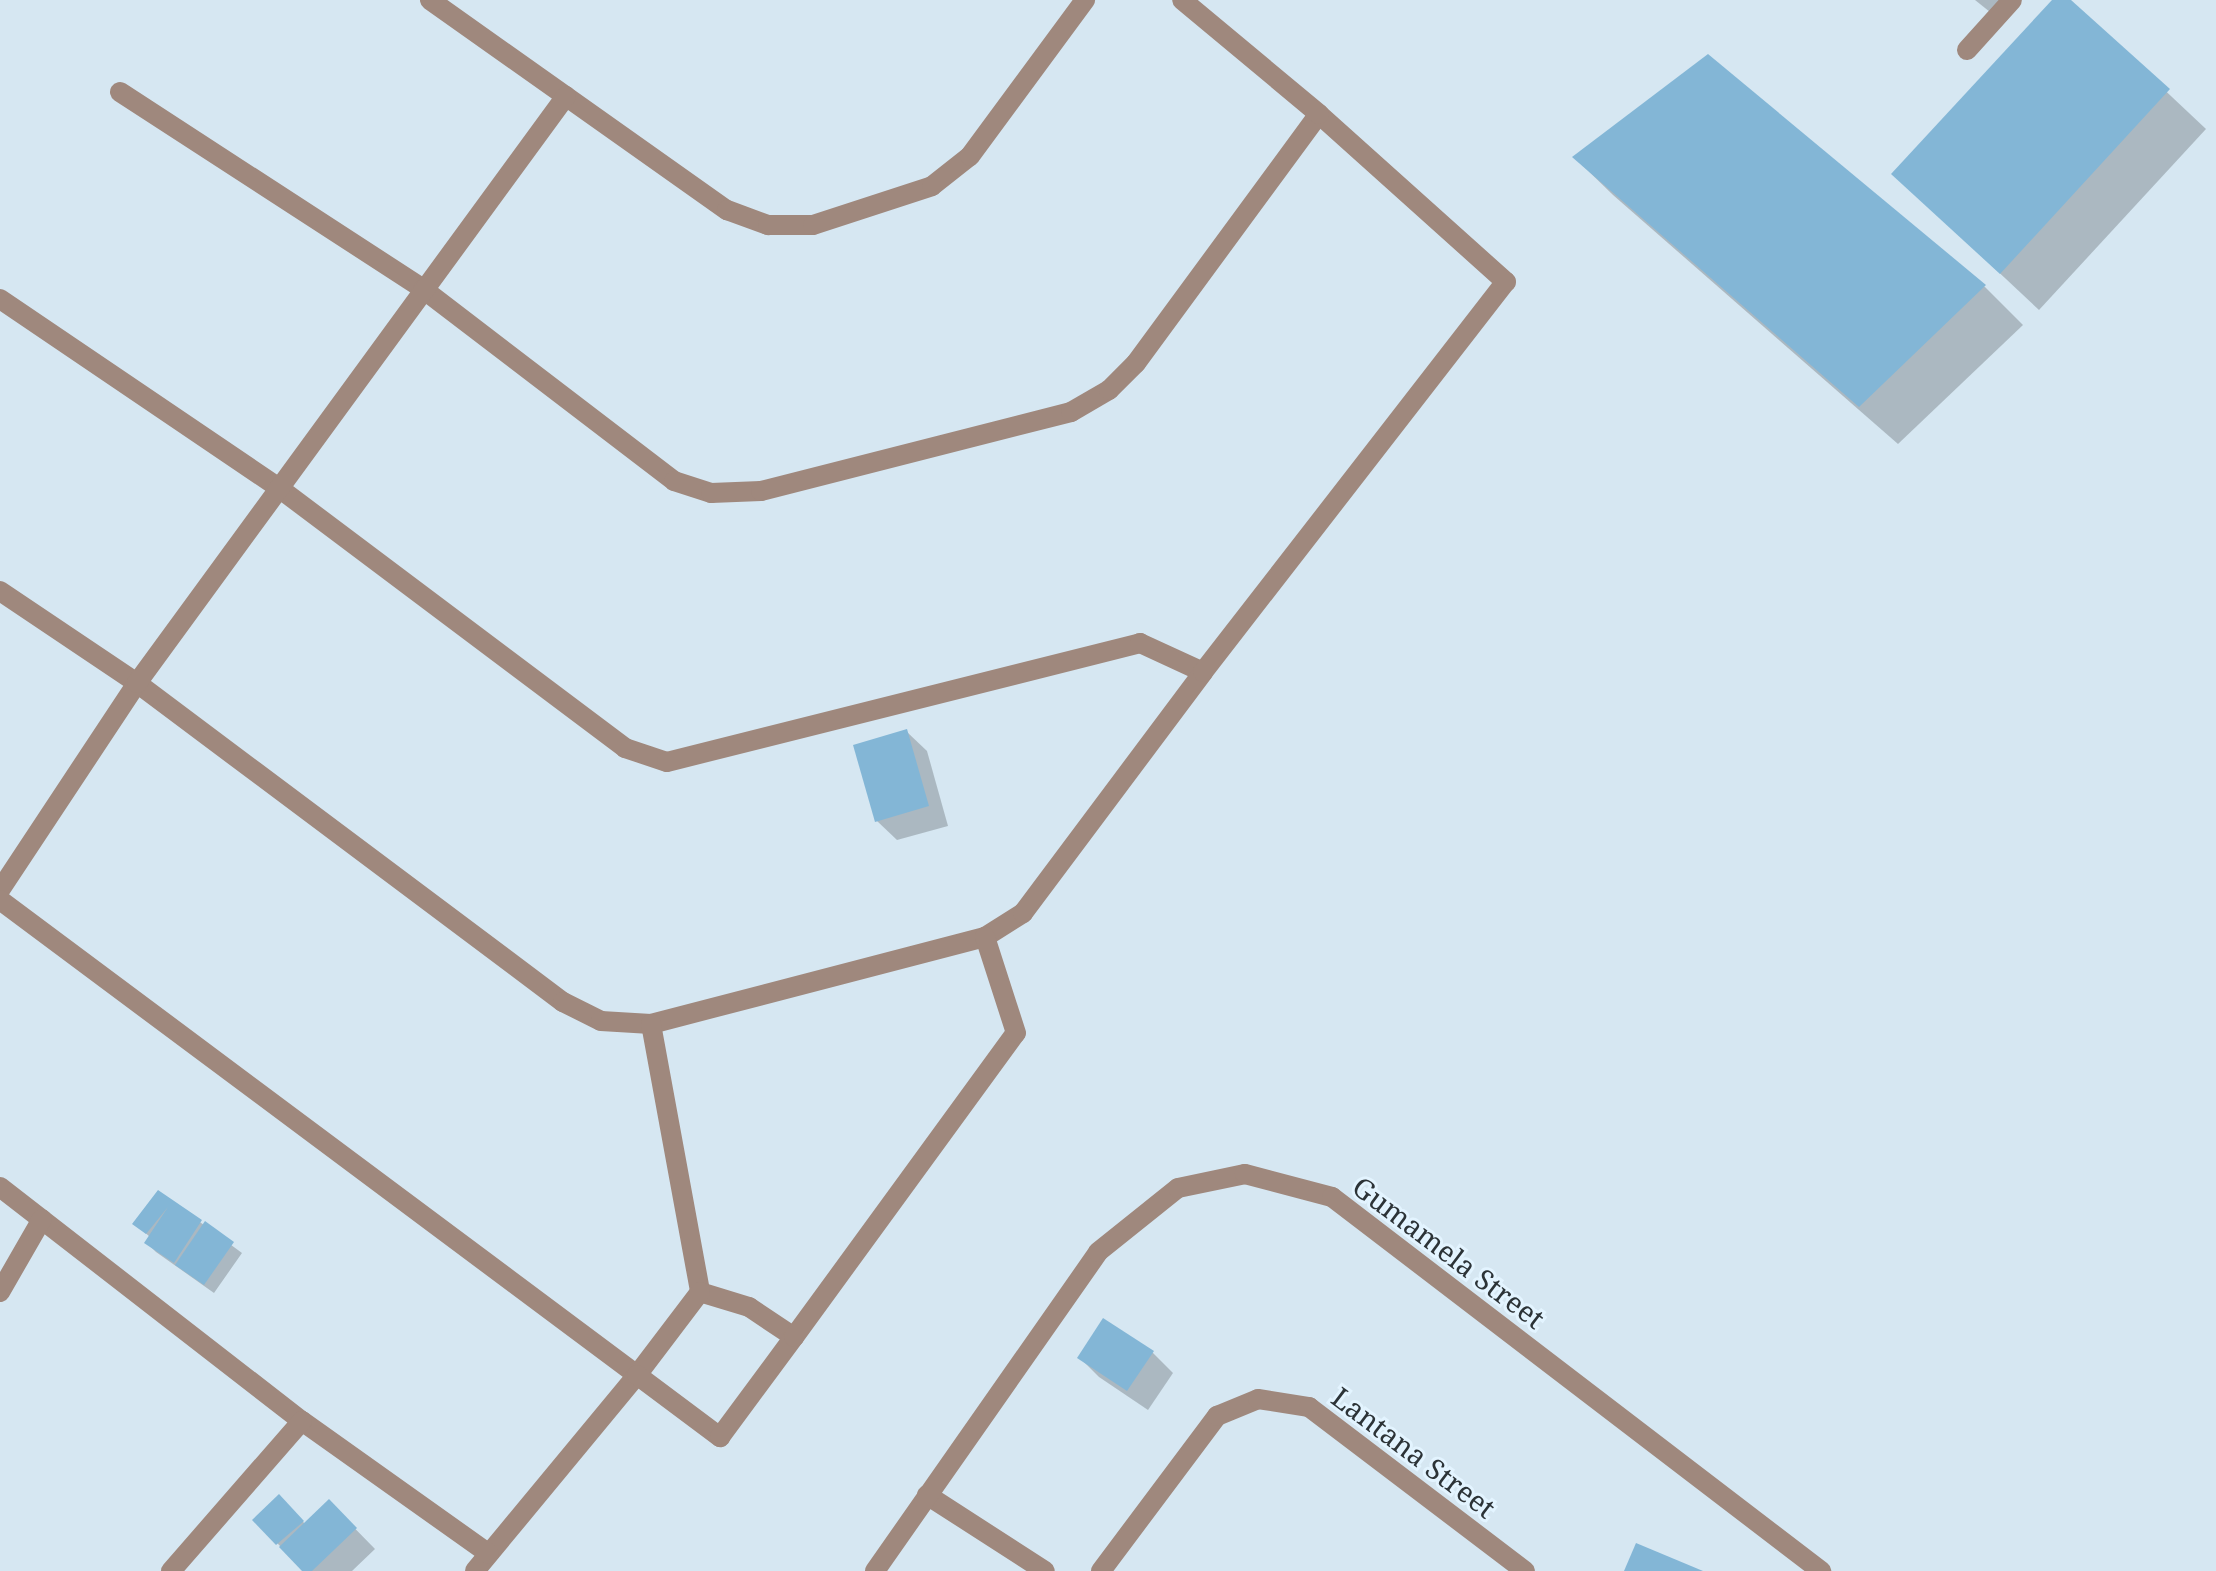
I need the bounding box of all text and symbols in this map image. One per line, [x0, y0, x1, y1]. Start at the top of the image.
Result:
street label: Gumamela Street [1347, 1169, 1551, 1335]
street label: Lantana Street [1326, 1380, 1502, 1524]

